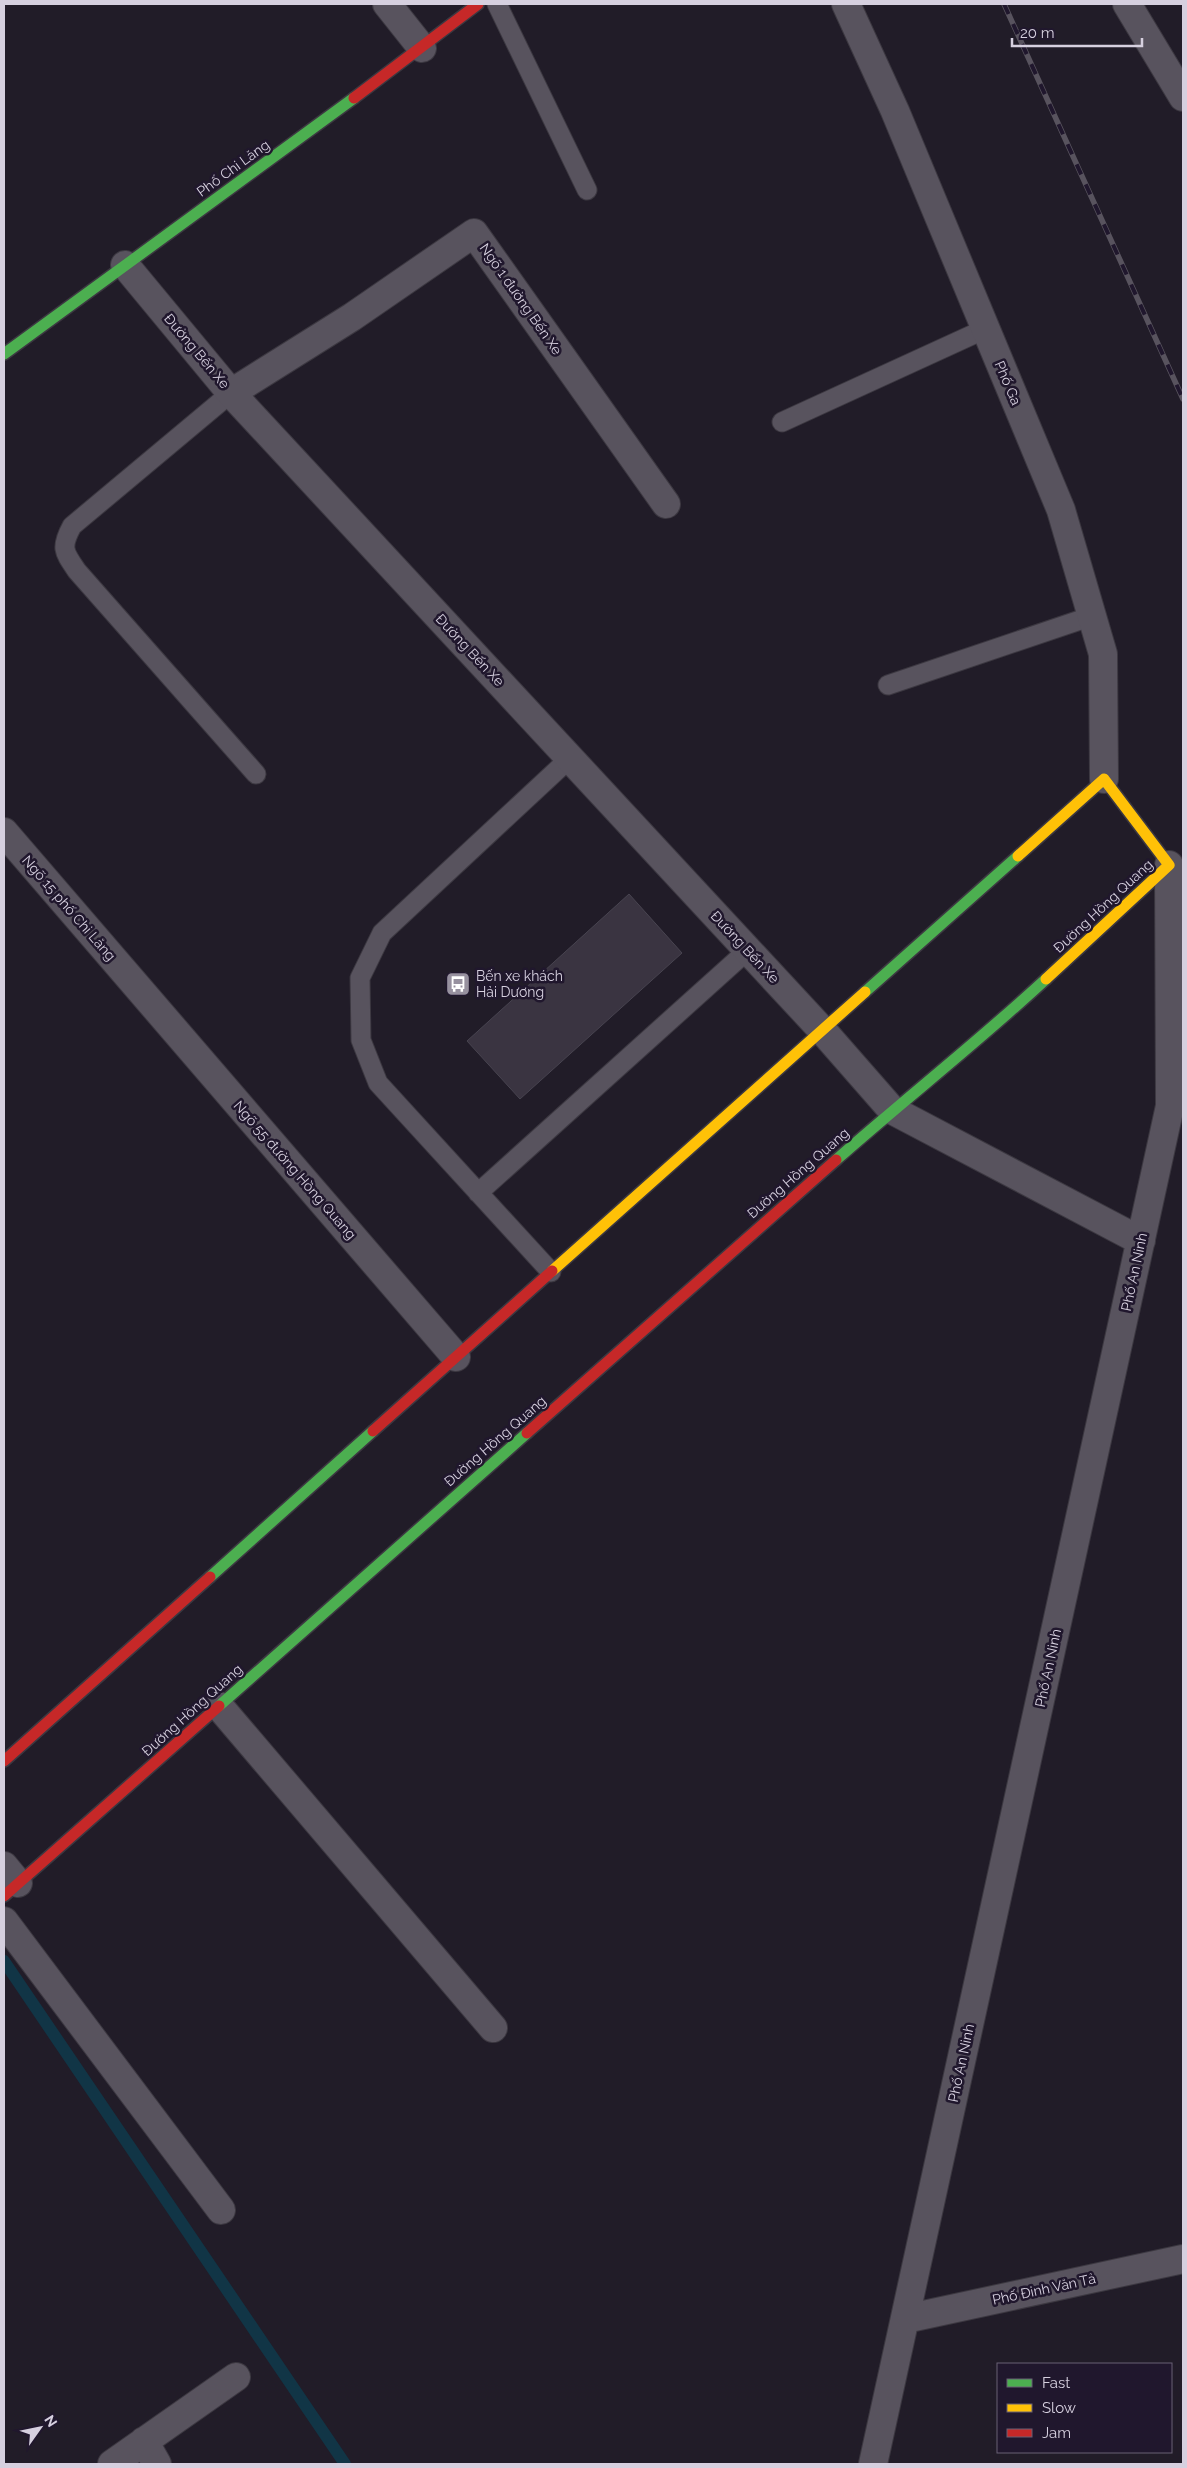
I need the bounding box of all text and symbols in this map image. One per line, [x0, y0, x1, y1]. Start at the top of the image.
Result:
scale bar [1012, 15, 1142, 47]
text: 20 m [1020, 24, 1055, 42]
street label: Phố Chi Lăng [194, 136, 272, 200]
street label: Ngõ 1 đường Bến Xe [477, 240, 565, 358]
street label: Đường Bến Xe [161, 310, 233, 392]
street label: Phố Ga [992, 359, 1024, 407]
street label: Đường Bến Xe [433, 611, 507, 689]
street label: Ngõ 15 phố Chi Lăng [19, 852, 119, 964]
street label: Đường Hồng Quang [1050, 856, 1156, 956]
street label: Đường Bến Xe [708, 908, 782, 986]
place label: Bến xe khách Hải Dương [476, 968, 563, 1000]
bus stop icon: Bến xe khách Hải Dương [445, 971, 471, 997]
street label: Ngõ 55 đường Hồng Quang [231, 1098, 359, 1242]
street label: Đường Hồng Quang [744, 1125, 852, 1221]
street label: Phố An Ninh [1118, 1231, 1150, 1313]
street label: Đường Hồng Quang [441, 1393, 549, 1489]
street label: Phố An Ninh [1032, 1627, 1064, 1709]
street label: Đường Hồng Quang [139, 1661, 245, 1759]
street label: Phố An Ninh [945, 2022, 977, 2104]
street label: Phố Đinh Văn Tả [991, 2270, 1097, 2308]
legend [997, 2363, 1172, 2453]
text: Fast [1042, 2374, 1070, 2392]
text: Slow [1042, 2399, 1076, 2417]
north arrow [15, 2403, 65, 2453]
text: N [41, 2412, 61, 2430]
text: Jam [1042, 2424, 1071, 2442]

